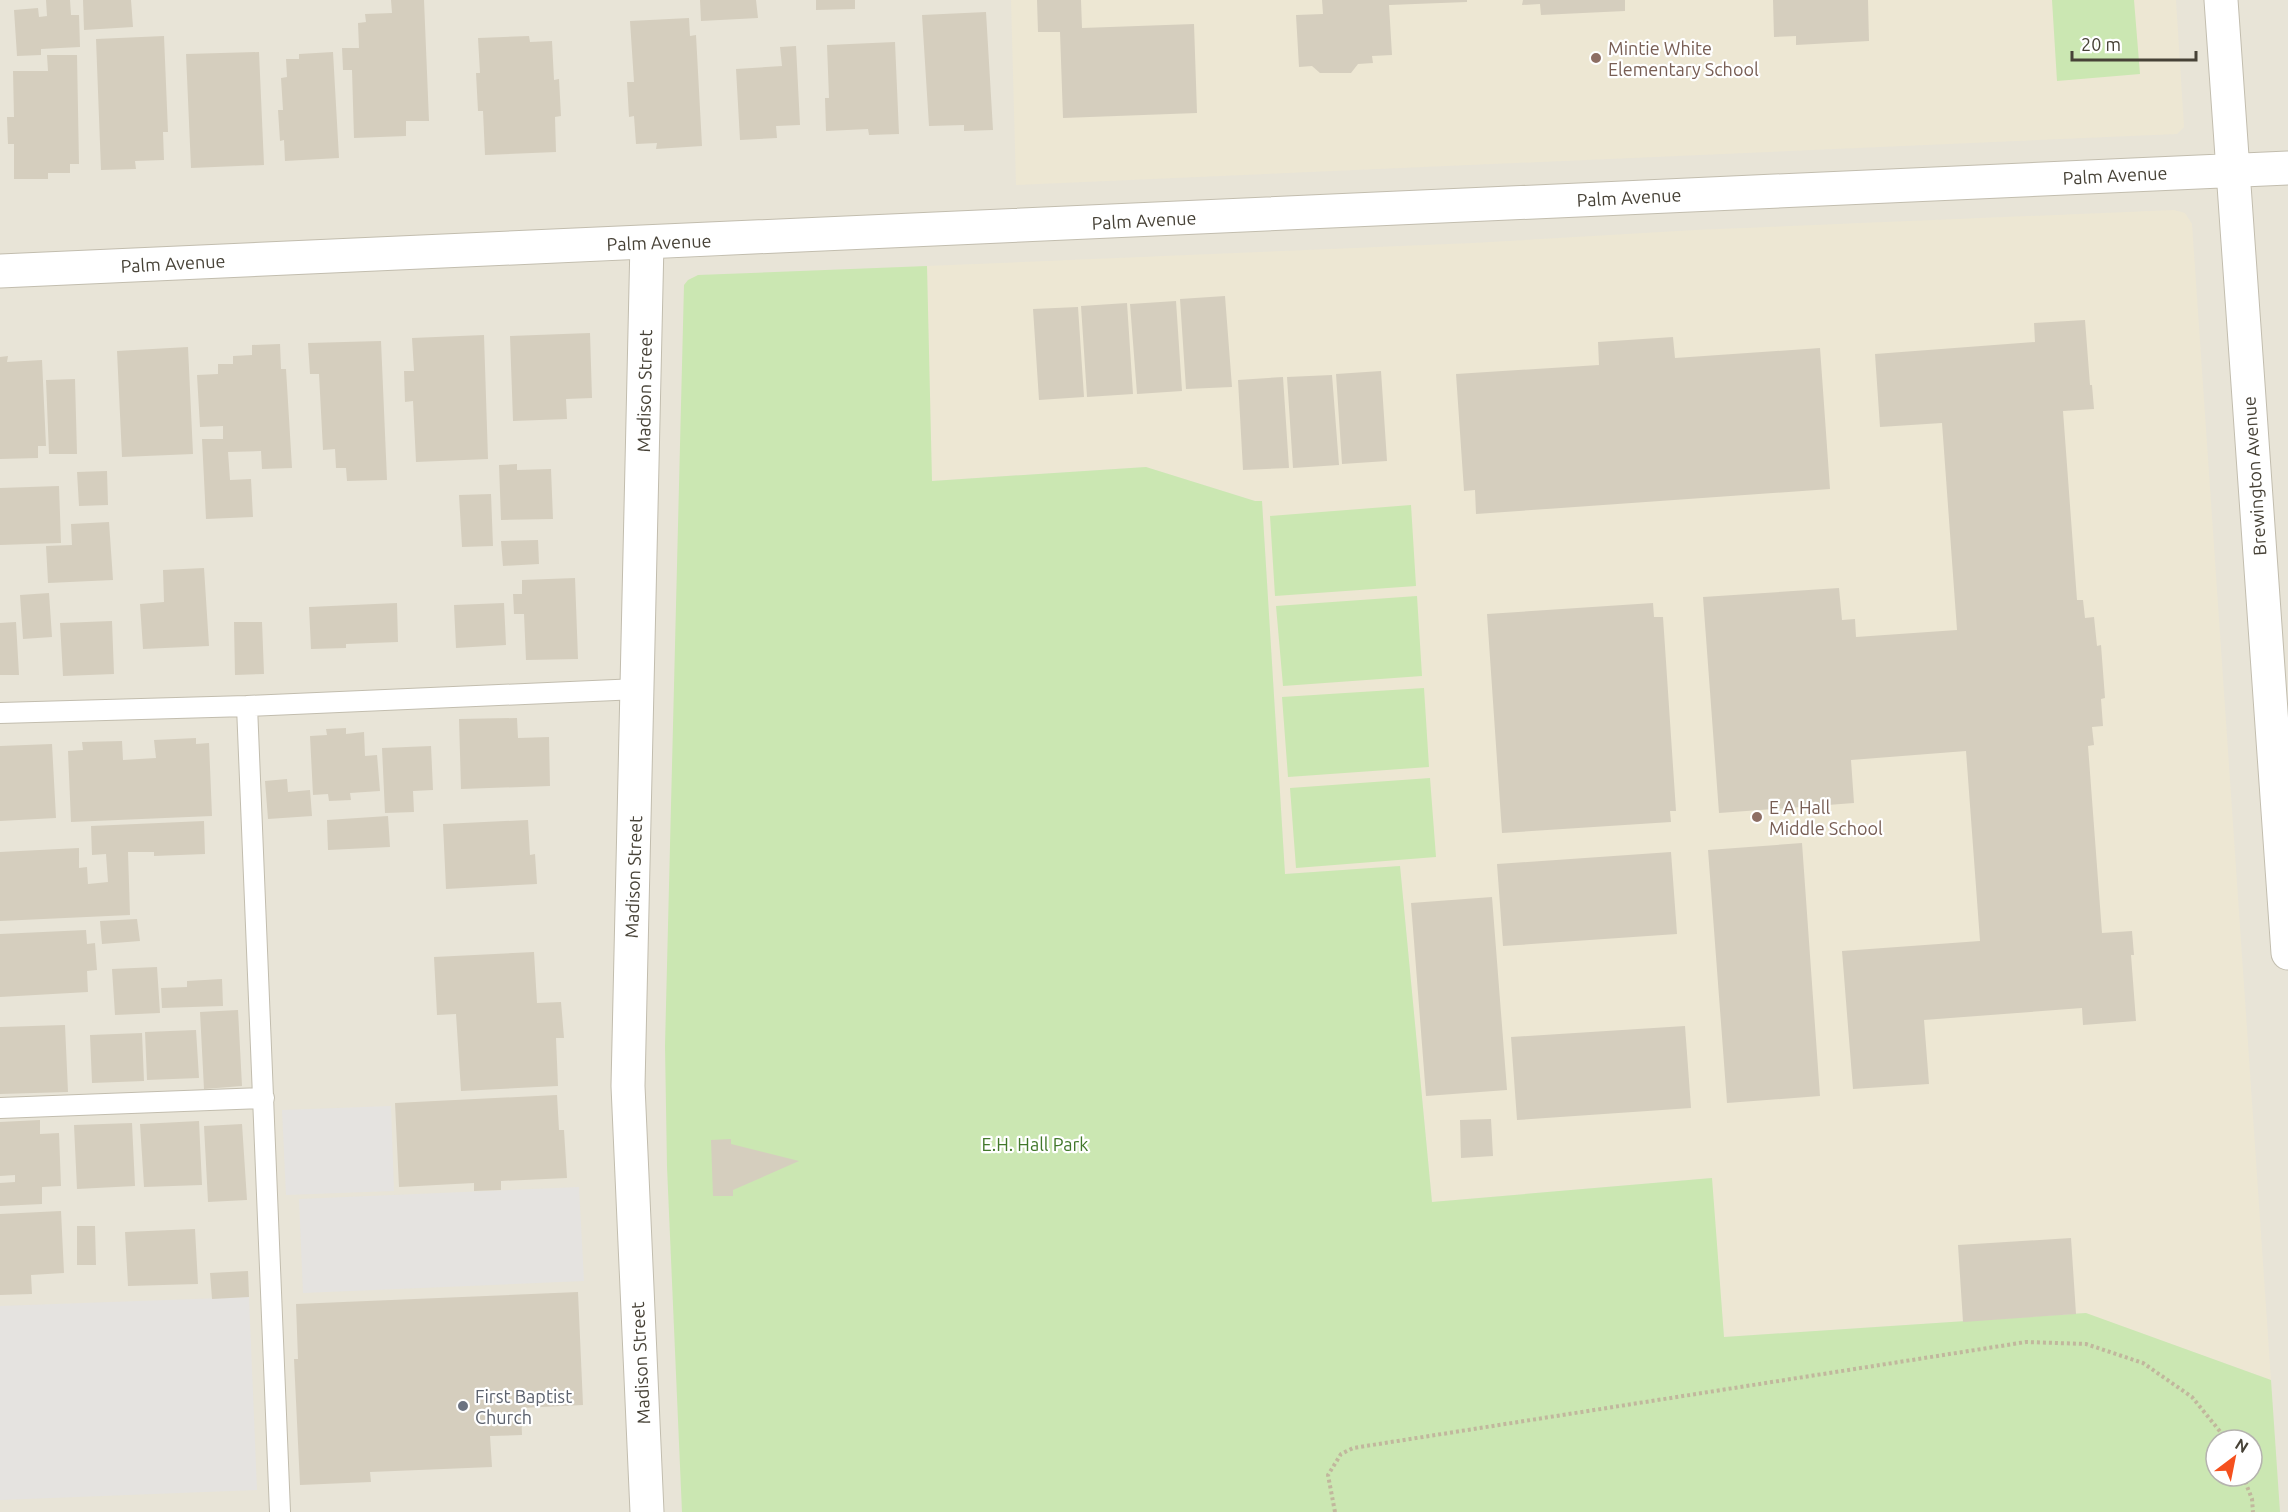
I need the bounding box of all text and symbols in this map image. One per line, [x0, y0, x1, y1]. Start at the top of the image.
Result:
scale bar [2072, 24, 2196, 62]
text: 20 m [2081, 34, 2121, 54]
place label: Mintie White Elementary School [1608, 38, 1759, 79]
marker: Mintie White Elementary School [1589, 51, 1603, 65]
street label: Palm Avenue [2062, 162, 2168, 188]
street label: Palm Avenue [1576, 184, 1682, 210]
street label: Palm Avenue [1091, 207, 1197, 233]
street label: Palm Avenue [606, 230, 712, 254]
street label: Palm Avenue [120, 250, 226, 276]
street label: Madison Street [633, 329, 655, 453]
street label: Brewington Avenue [2238, 396, 2270, 556]
place label: E A Hall Middle School [1769, 797, 1883, 838]
marker: E A Hall Middle School [1750, 810, 1764, 824]
street label: Madison Street [621, 815, 645, 939]
park label: E.H. Hall Park [982, 1134, 1088, 1154]
street label: Madison Street [627, 1301, 653, 1425]
place label: First Baptist Church [475, 1386, 572, 1427]
marker: First Baptist Church [456, 1399, 470, 1413]
north arrow [2204, 1428, 2264, 1488]
text: N [2232, 1434, 2252, 1456]

